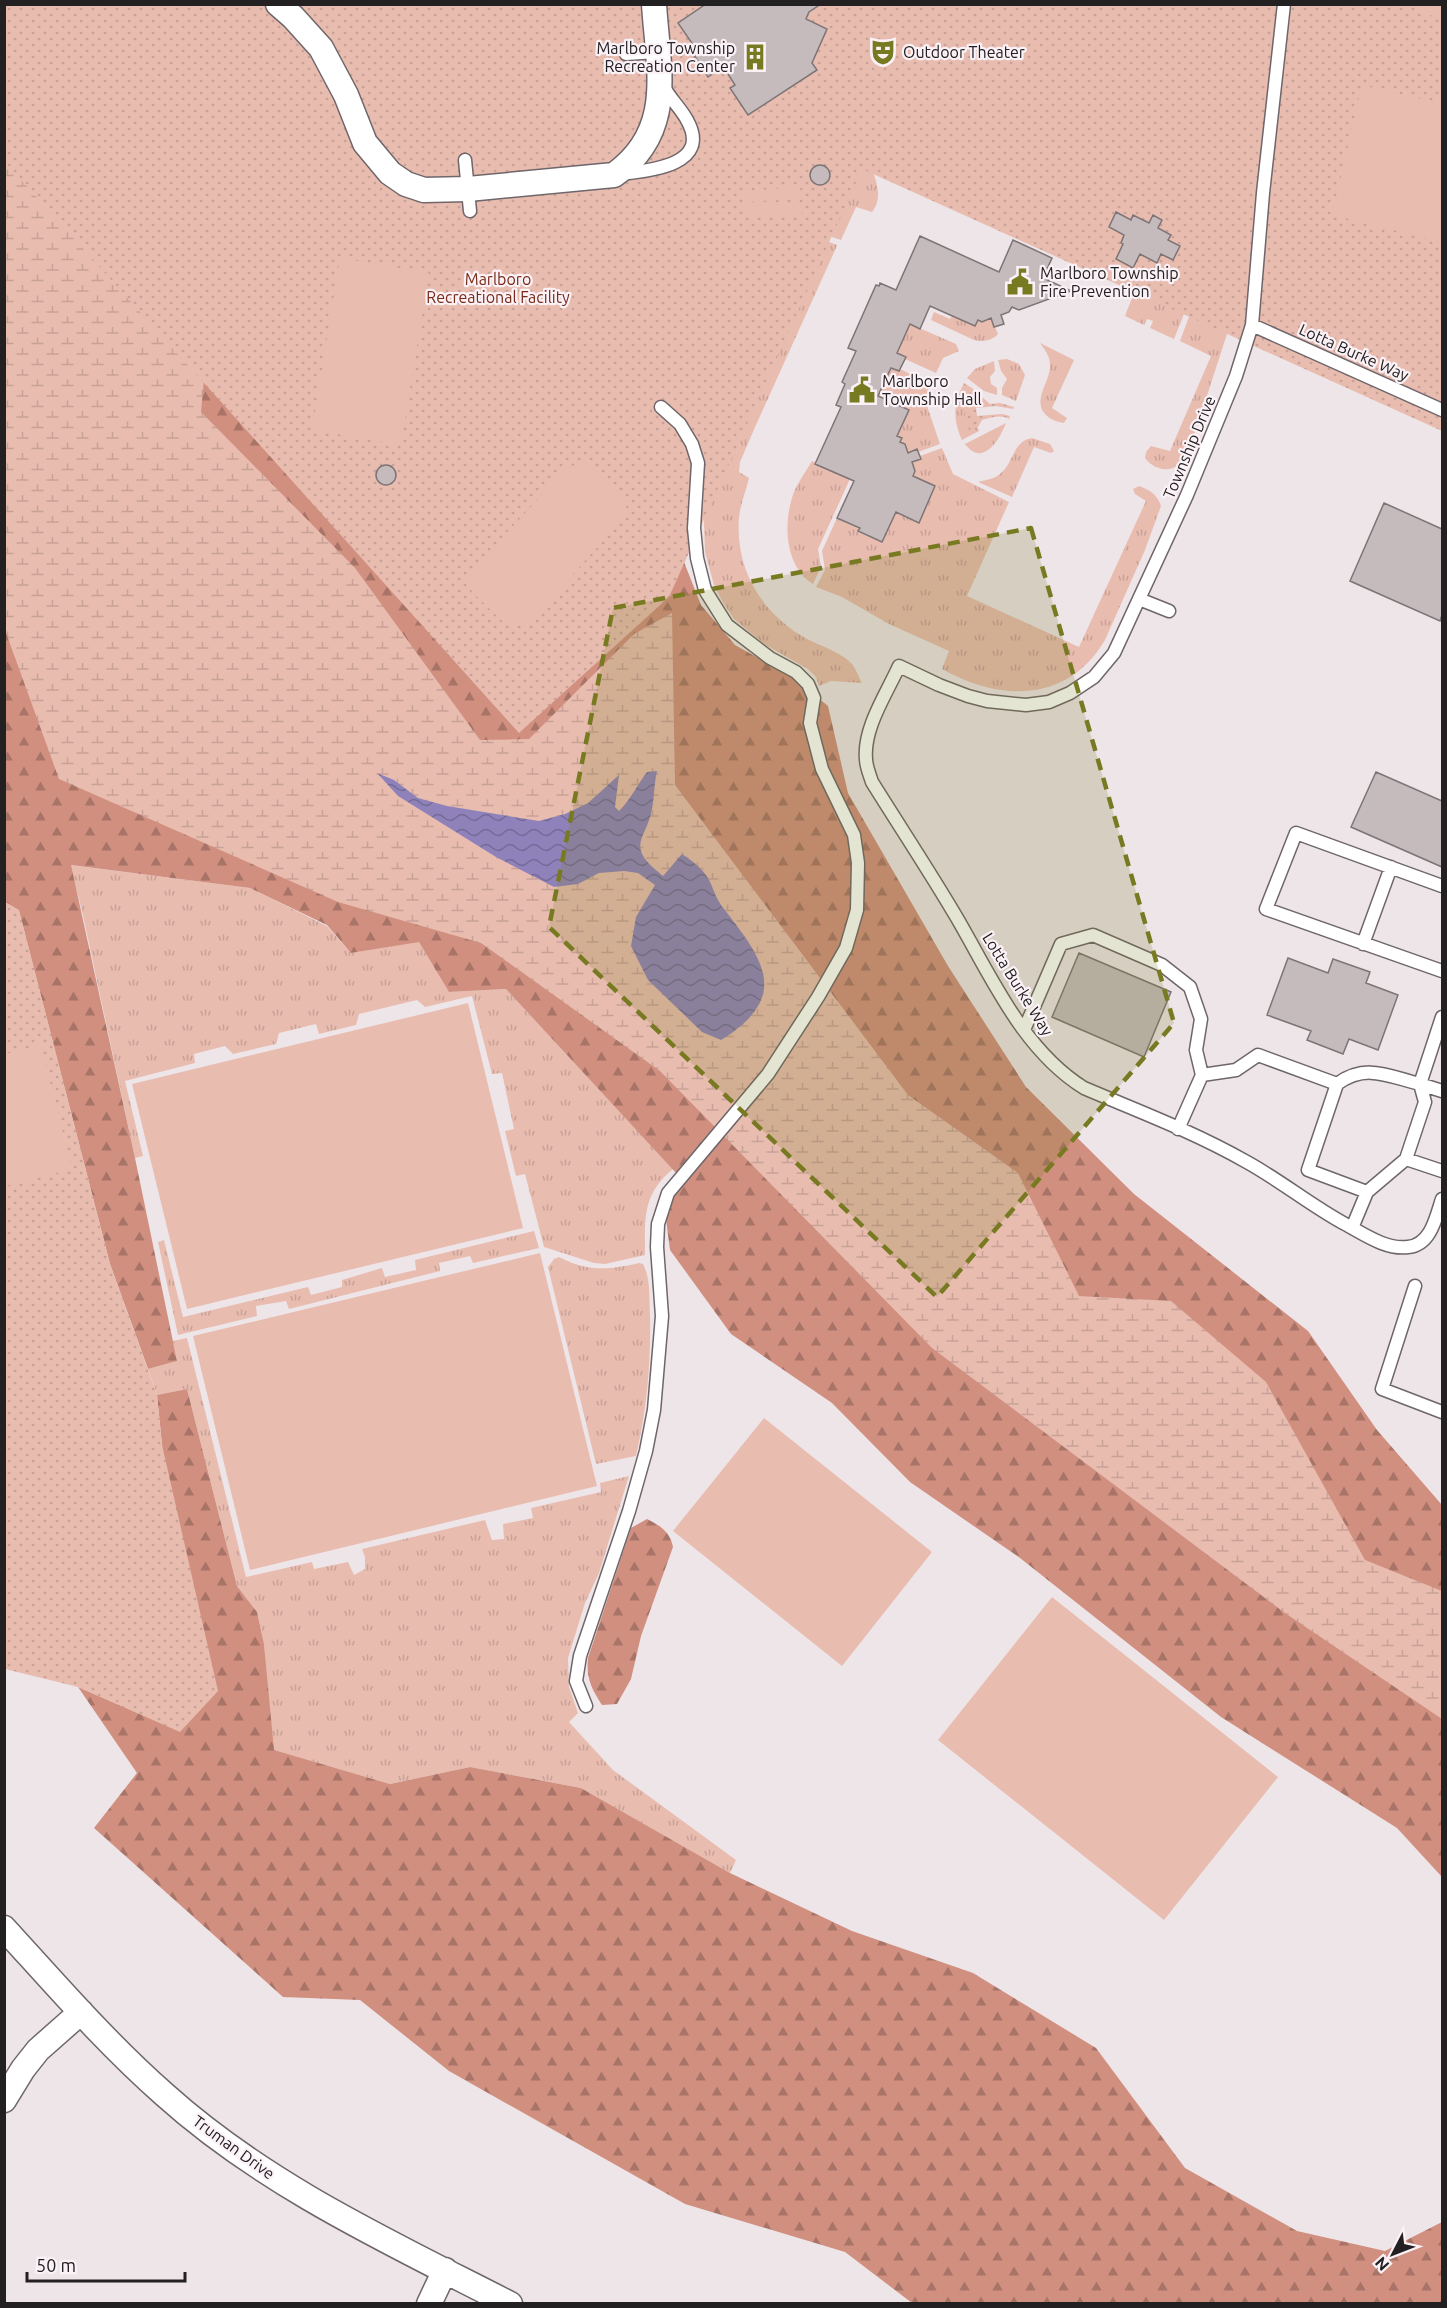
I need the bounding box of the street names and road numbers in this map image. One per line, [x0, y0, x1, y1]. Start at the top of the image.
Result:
street label: Lotta Burke Way [1296, 320, 1412, 384]
street label: Township Drive [1159, 393, 1219, 501]
street label: Lotta Burke Way [979, 929, 1057, 1039]
street label: Truman Drive [190, 2111, 278, 2183]

